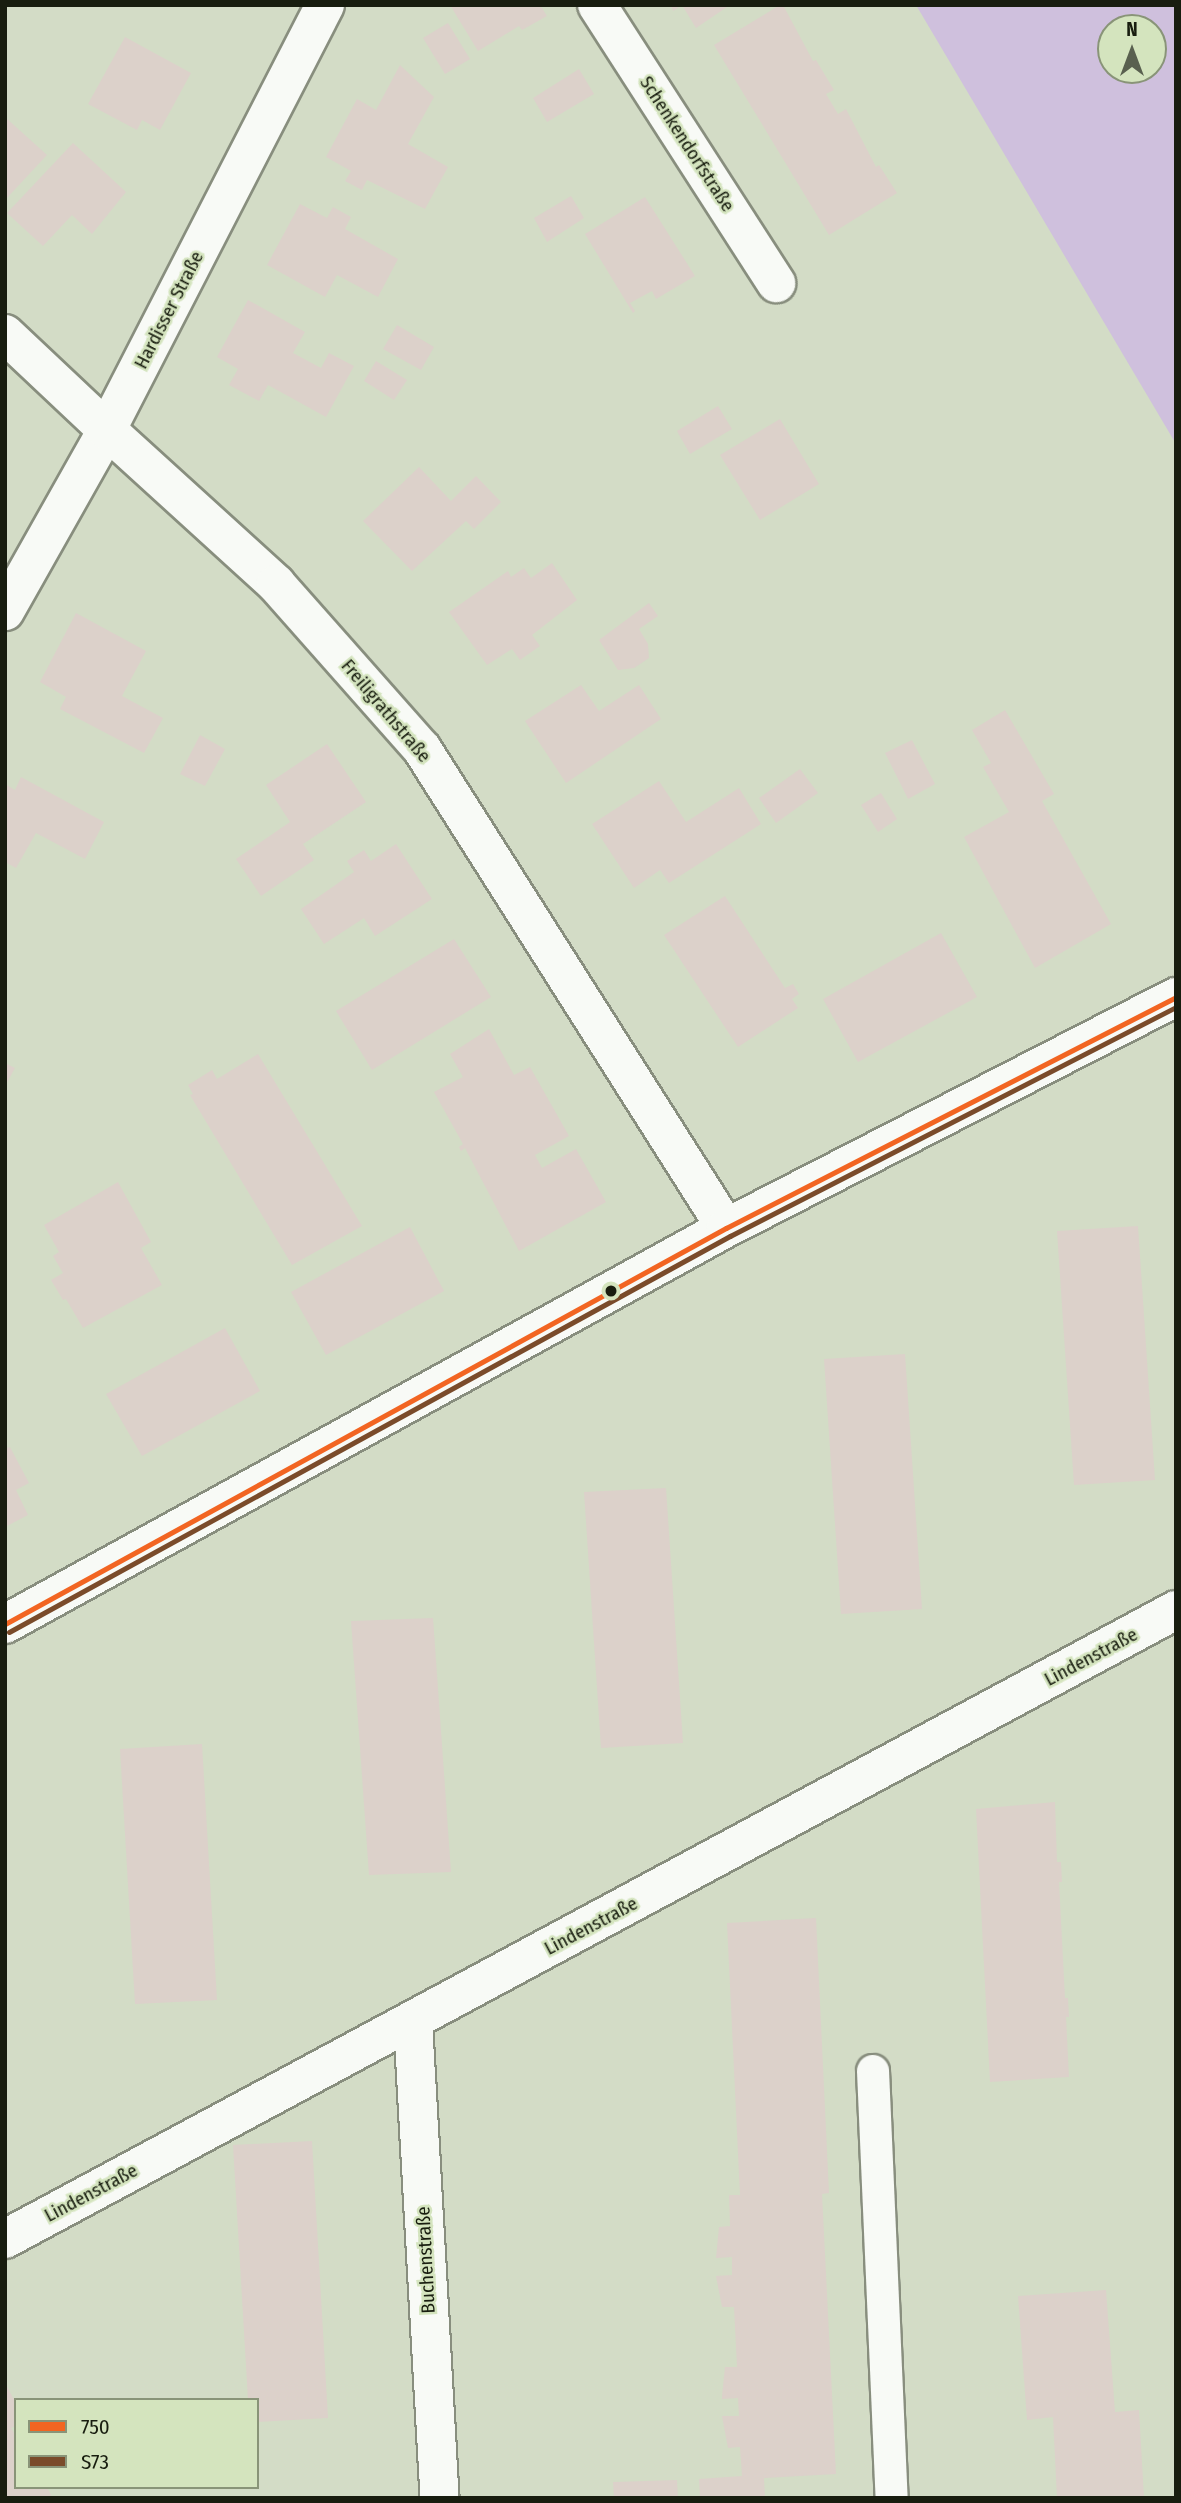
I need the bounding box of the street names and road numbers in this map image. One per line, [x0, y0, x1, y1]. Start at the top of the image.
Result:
street label: Schenkendorfstraße [635, 72, 739, 216]
street label: Hardisser Straße [130, 247, 208, 373]
street label: Freiligrathstraße [336, 655, 436, 767]
street label: Lindenstraße [1041, 1623, 1141, 1691]
street label: Lindenstraße [541, 1892, 641, 1960]
street label: Lindenstraße [41, 2159, 141, 2227]
street label: Buchenstraße [412, 2206, 440, 2314]

